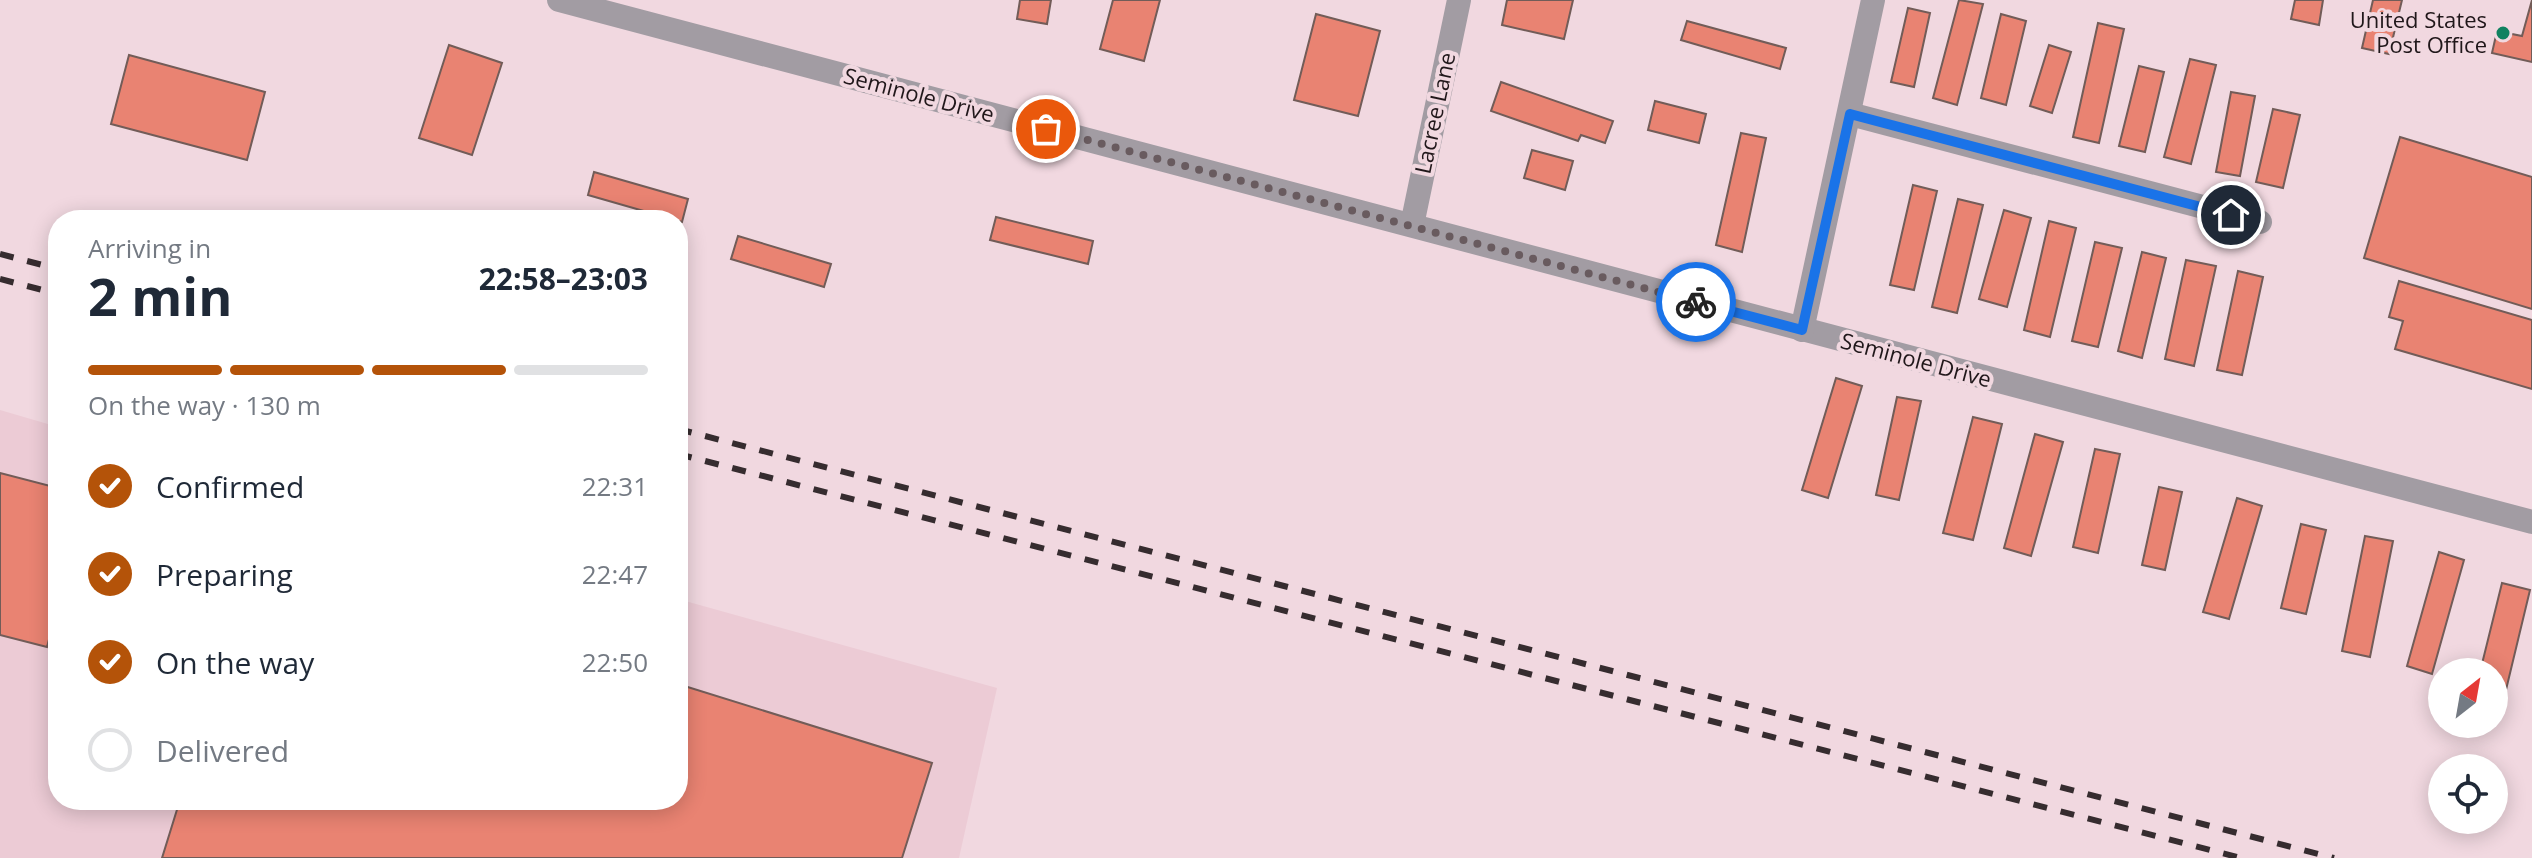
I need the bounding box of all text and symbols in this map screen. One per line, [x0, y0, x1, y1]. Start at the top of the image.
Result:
place label: United States Post Office [2350, 4, 2487, 59]
marker: United States Post Office [2494, 24, 2512, 42]
street label: Lacree Lane [1407, 49, 1462, 176]
street label: Seminole Drive [841, 60, 998, 129]
pin [1012, 95, 1080, 163]
icon: bag [1024, 107, 1068, 151]
pin [2197, 181, 2265, 249]
icon: home [2209, 193, 2253, 237]
text: Arriving in [88, 230, 211, 266]
text: 22:58–23:03 [479, 258, 648, 299]
text: 2 min [88, 260, 232, 331]
courier [1656, 262, 1736, 342]
icon: bike [1674, 280, 1718, 324]
street label: Seminole Drive [1838, 325, 1995, 394]
text: On the way · 130 m [88, 387, 321, 423]
icon: check [88, 464, 132, 508]
text: Confirmed [156, 466, 304, 507]
text: 22:31 [582, 468, 648, 504]
icon: check [88, 552, 132, 596]
text: Preparing [156, 554, 293, 595]
text: 22:47 [582, 556, 648, 592]
icon: check [88, 640, 132, 684]
text: On the way [156, 642, 314, 683]
text: 22:50 [582, 644, 648, 680]
north arrow [2428, 658, 2508, 738]
map controls [2428, 658, 2508, 834]
text: Delivered [156, 730, 289, 771]
button: locate [2428, 754, 2508, 834]

